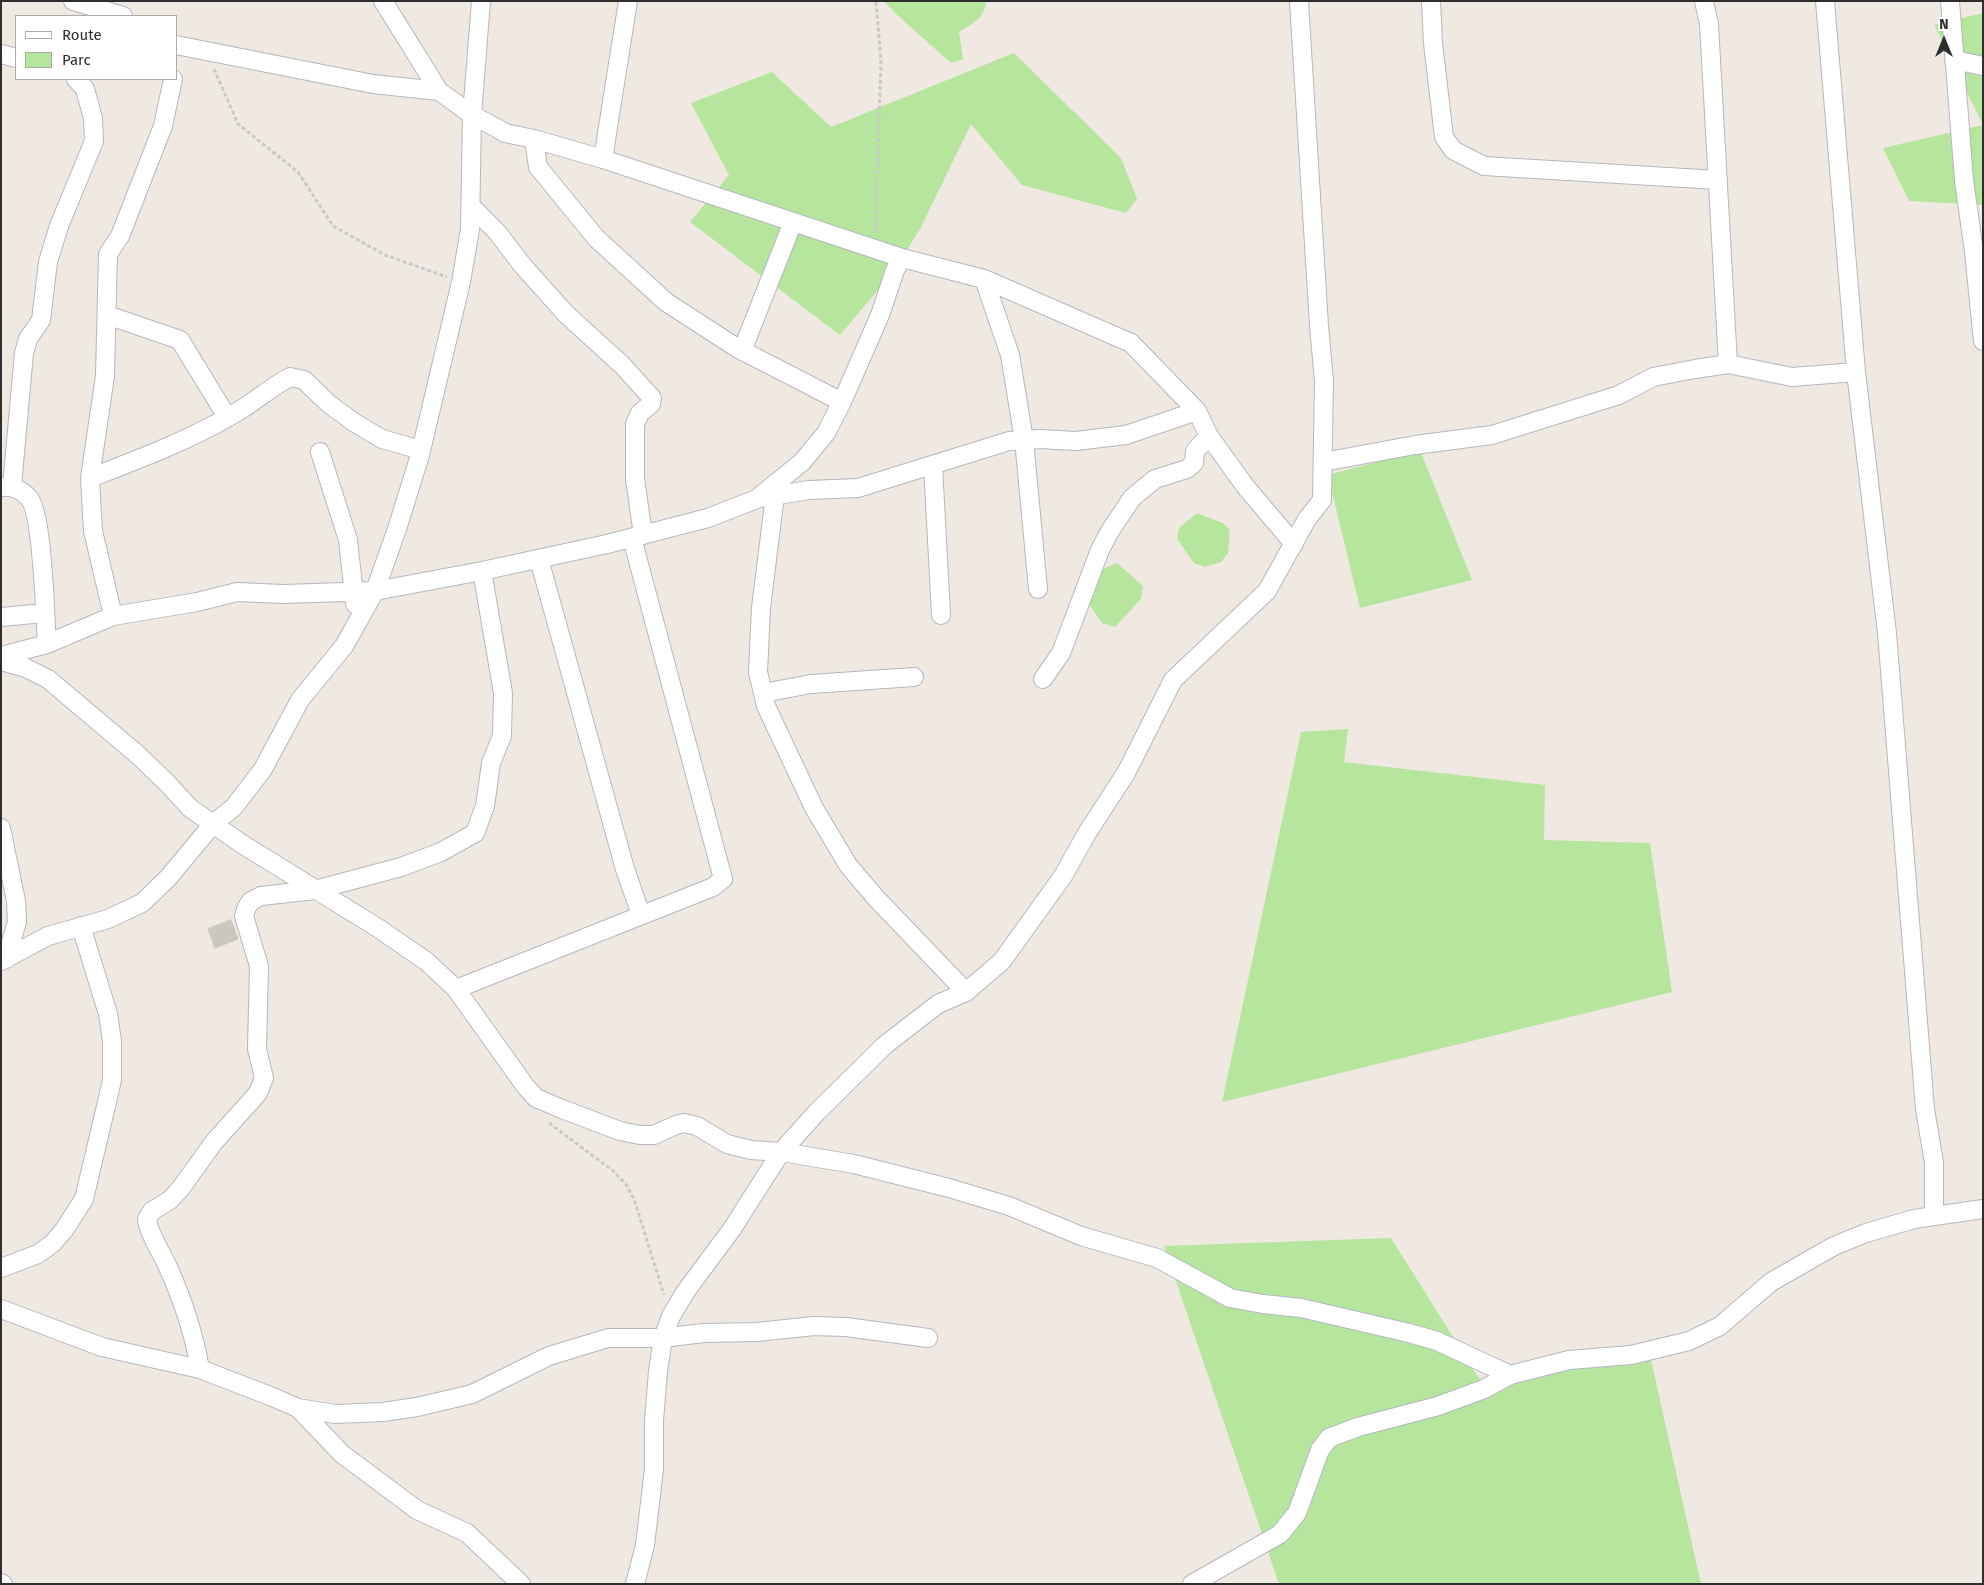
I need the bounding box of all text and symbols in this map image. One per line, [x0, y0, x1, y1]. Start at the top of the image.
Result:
legend [15, 15, 178, 80]
north arrow [1919, 15, 1969, 65]
text: N [1939, 16, 1949, 33]
text: Route [62, 26, 102, 44]
text: Parc [62, 51, 91, 69]

